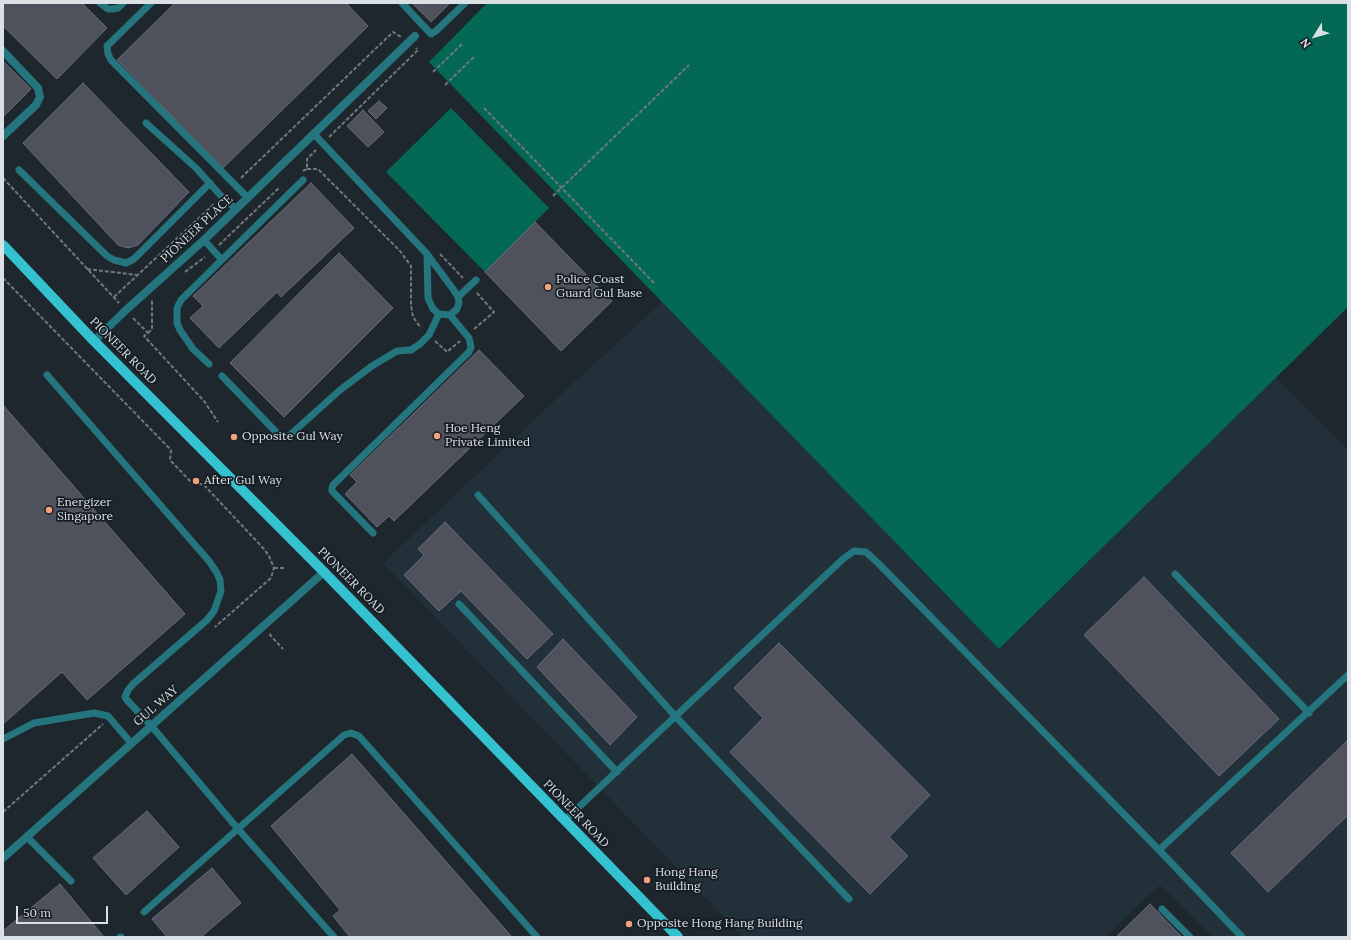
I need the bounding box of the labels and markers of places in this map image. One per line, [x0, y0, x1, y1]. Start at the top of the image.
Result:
place label: Police Coast Guard Gul Base [556, 273, 642, 301]
marker: Police Coast Guard Gul Base [543, 282, 553, 292]
place label: Hoe Heng Private Limited [445, 422, 530, 450]
place label: Opposite Gul Way [242, 430, 343, 444]
marker: Hoe Heng Private Limited [432, 431, 442, 441]
marker: Opposite Gul Way [229, 432, 239, 442]
place label: After Gul Way [204, 474, 282, 488]
marker: After Gul Way [191, 476, 201, 486]
place label: Energizer Singapore [57, 496, 113, 524]
marker: Energizer Singapore [44, 505, 54, 515]
place label: Hong Hang Building [655, 866, 718, 894]
marker: Hong Hang Building [642, 875, 652, 885]
place label: Opposite Hong Hang Building [637, 917, 803, 931]
marker: Opposite Hong Hang Building [624, 919, 634, 929]

